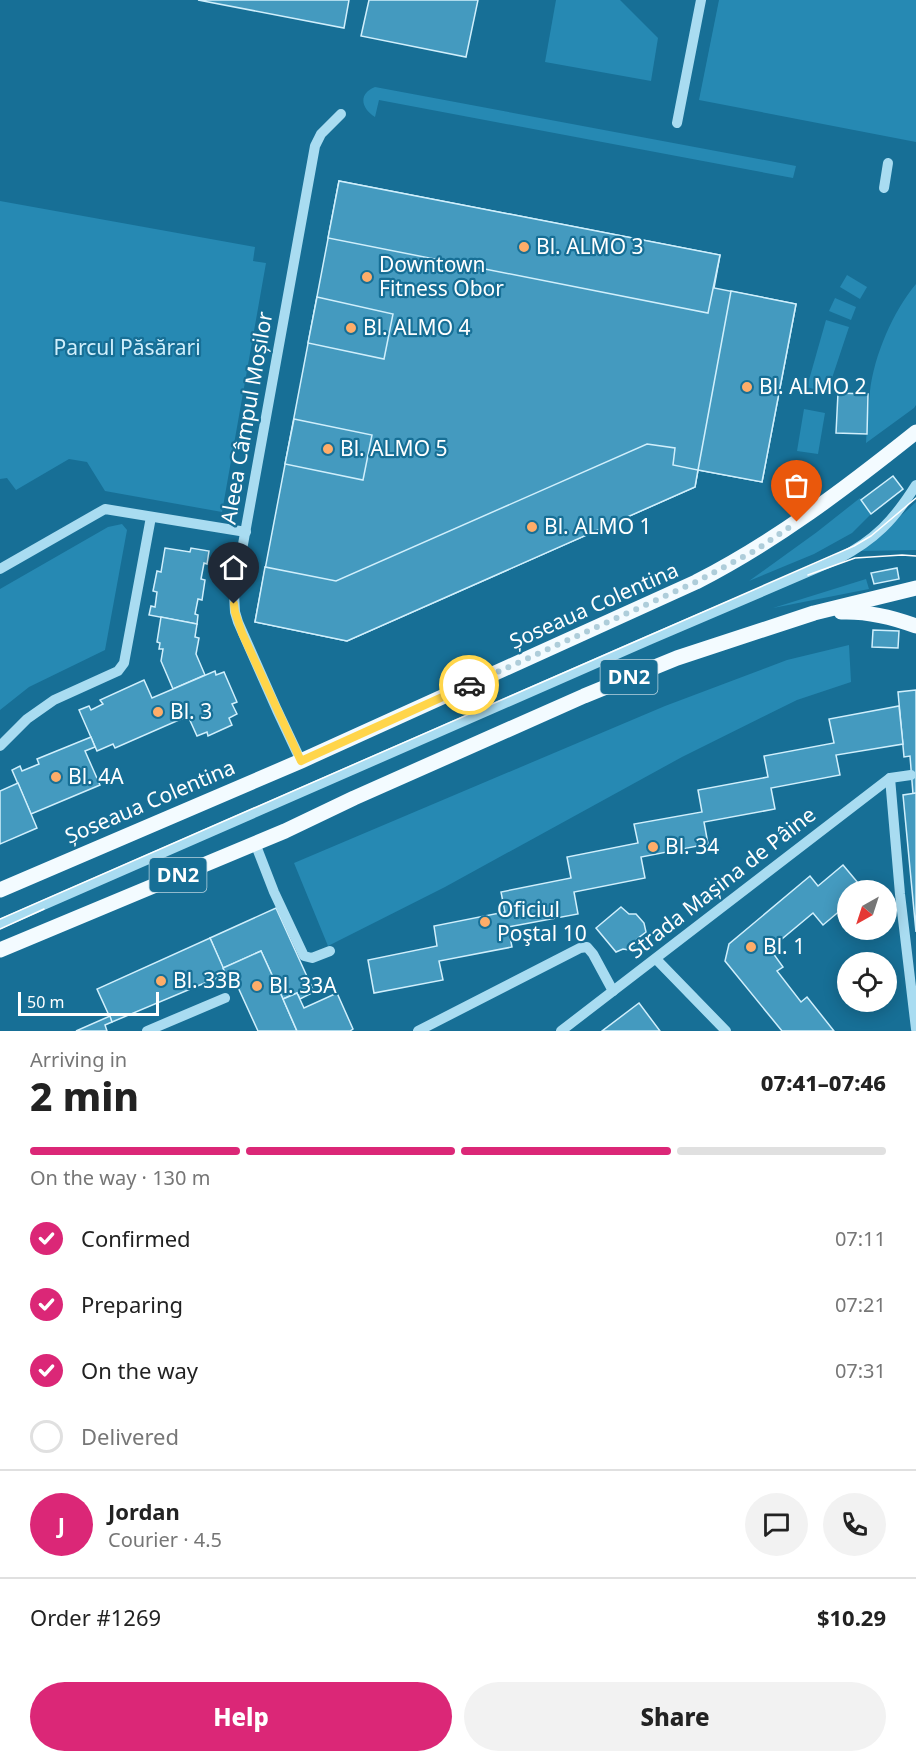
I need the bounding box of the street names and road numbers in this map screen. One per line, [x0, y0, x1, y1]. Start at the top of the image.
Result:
street label: Aleea Câmpul Moșilor [214, 309, 279, 526]
street label: Șoseaua Colentina [505, 555, 682, 655]
road number: DN2 [600, 660, 658, 694]
street label: Șoseaua Colentina [60, 753, 239, 850]
street label: Strada Mașina de Pâine [622, 800, 821, 964]
road number: DN2 [150, 858, 207, 892]

